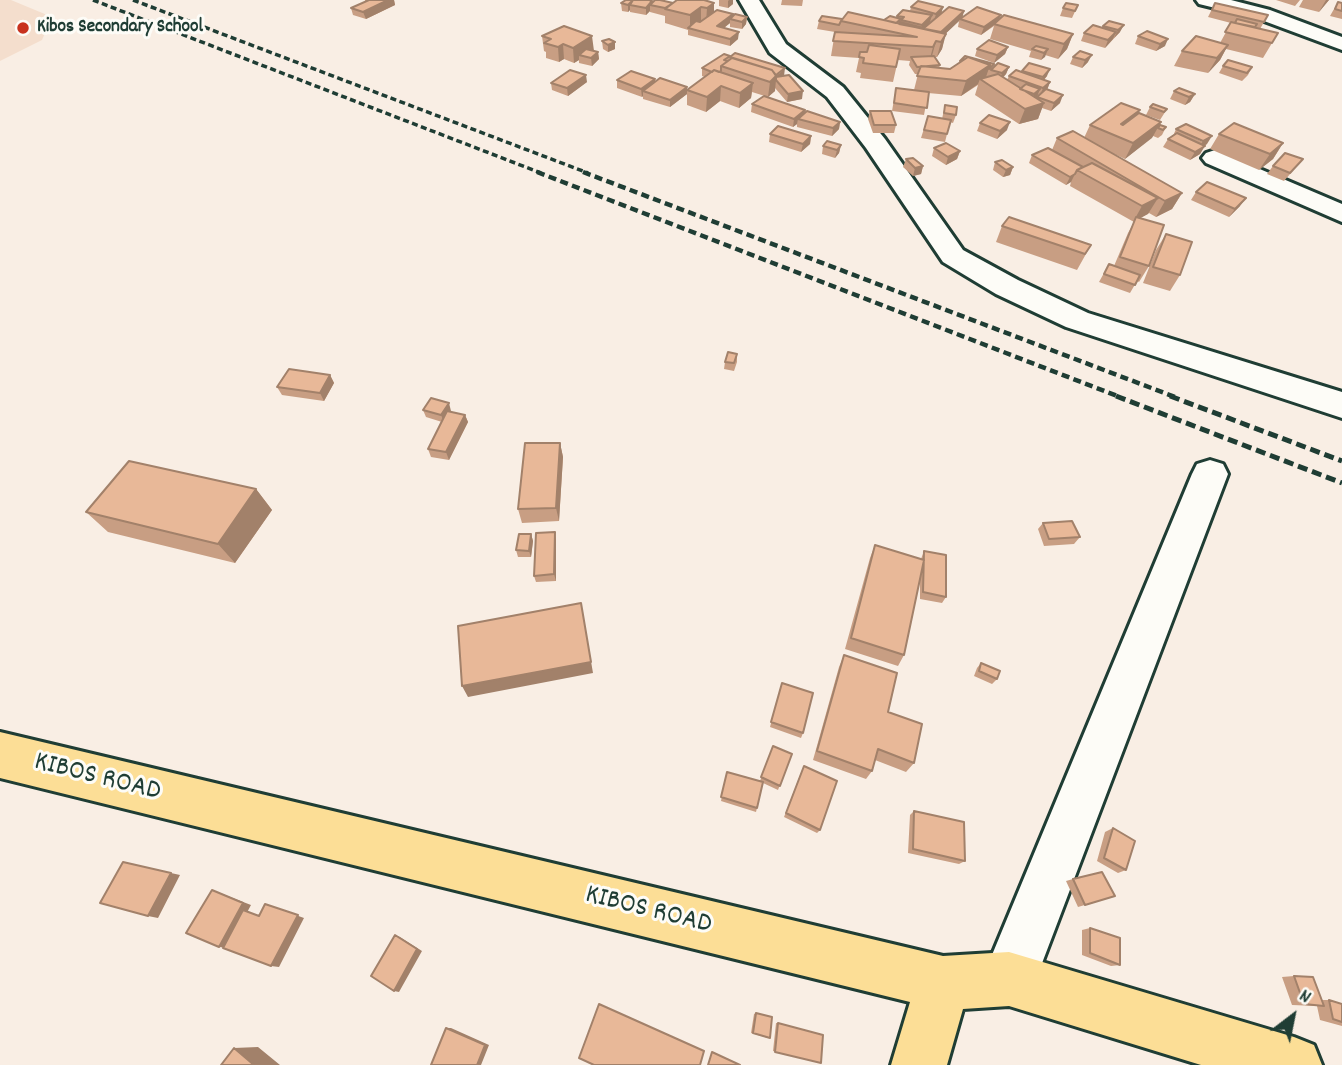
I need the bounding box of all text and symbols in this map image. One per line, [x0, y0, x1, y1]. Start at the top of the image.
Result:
place label: Kibos Secondary School [37, 17, 203, 39]
marker: Kibos Secondary School [15, 20, 31, 36]
street label: KIBOS ROAD [30, 747, 164, 811]
street label: KIBOS ROAD [581, 880, 715, 944]
north arrow [1258, 981, 1328, 1051]
text: N [1293, 984, 1316, 1012]

